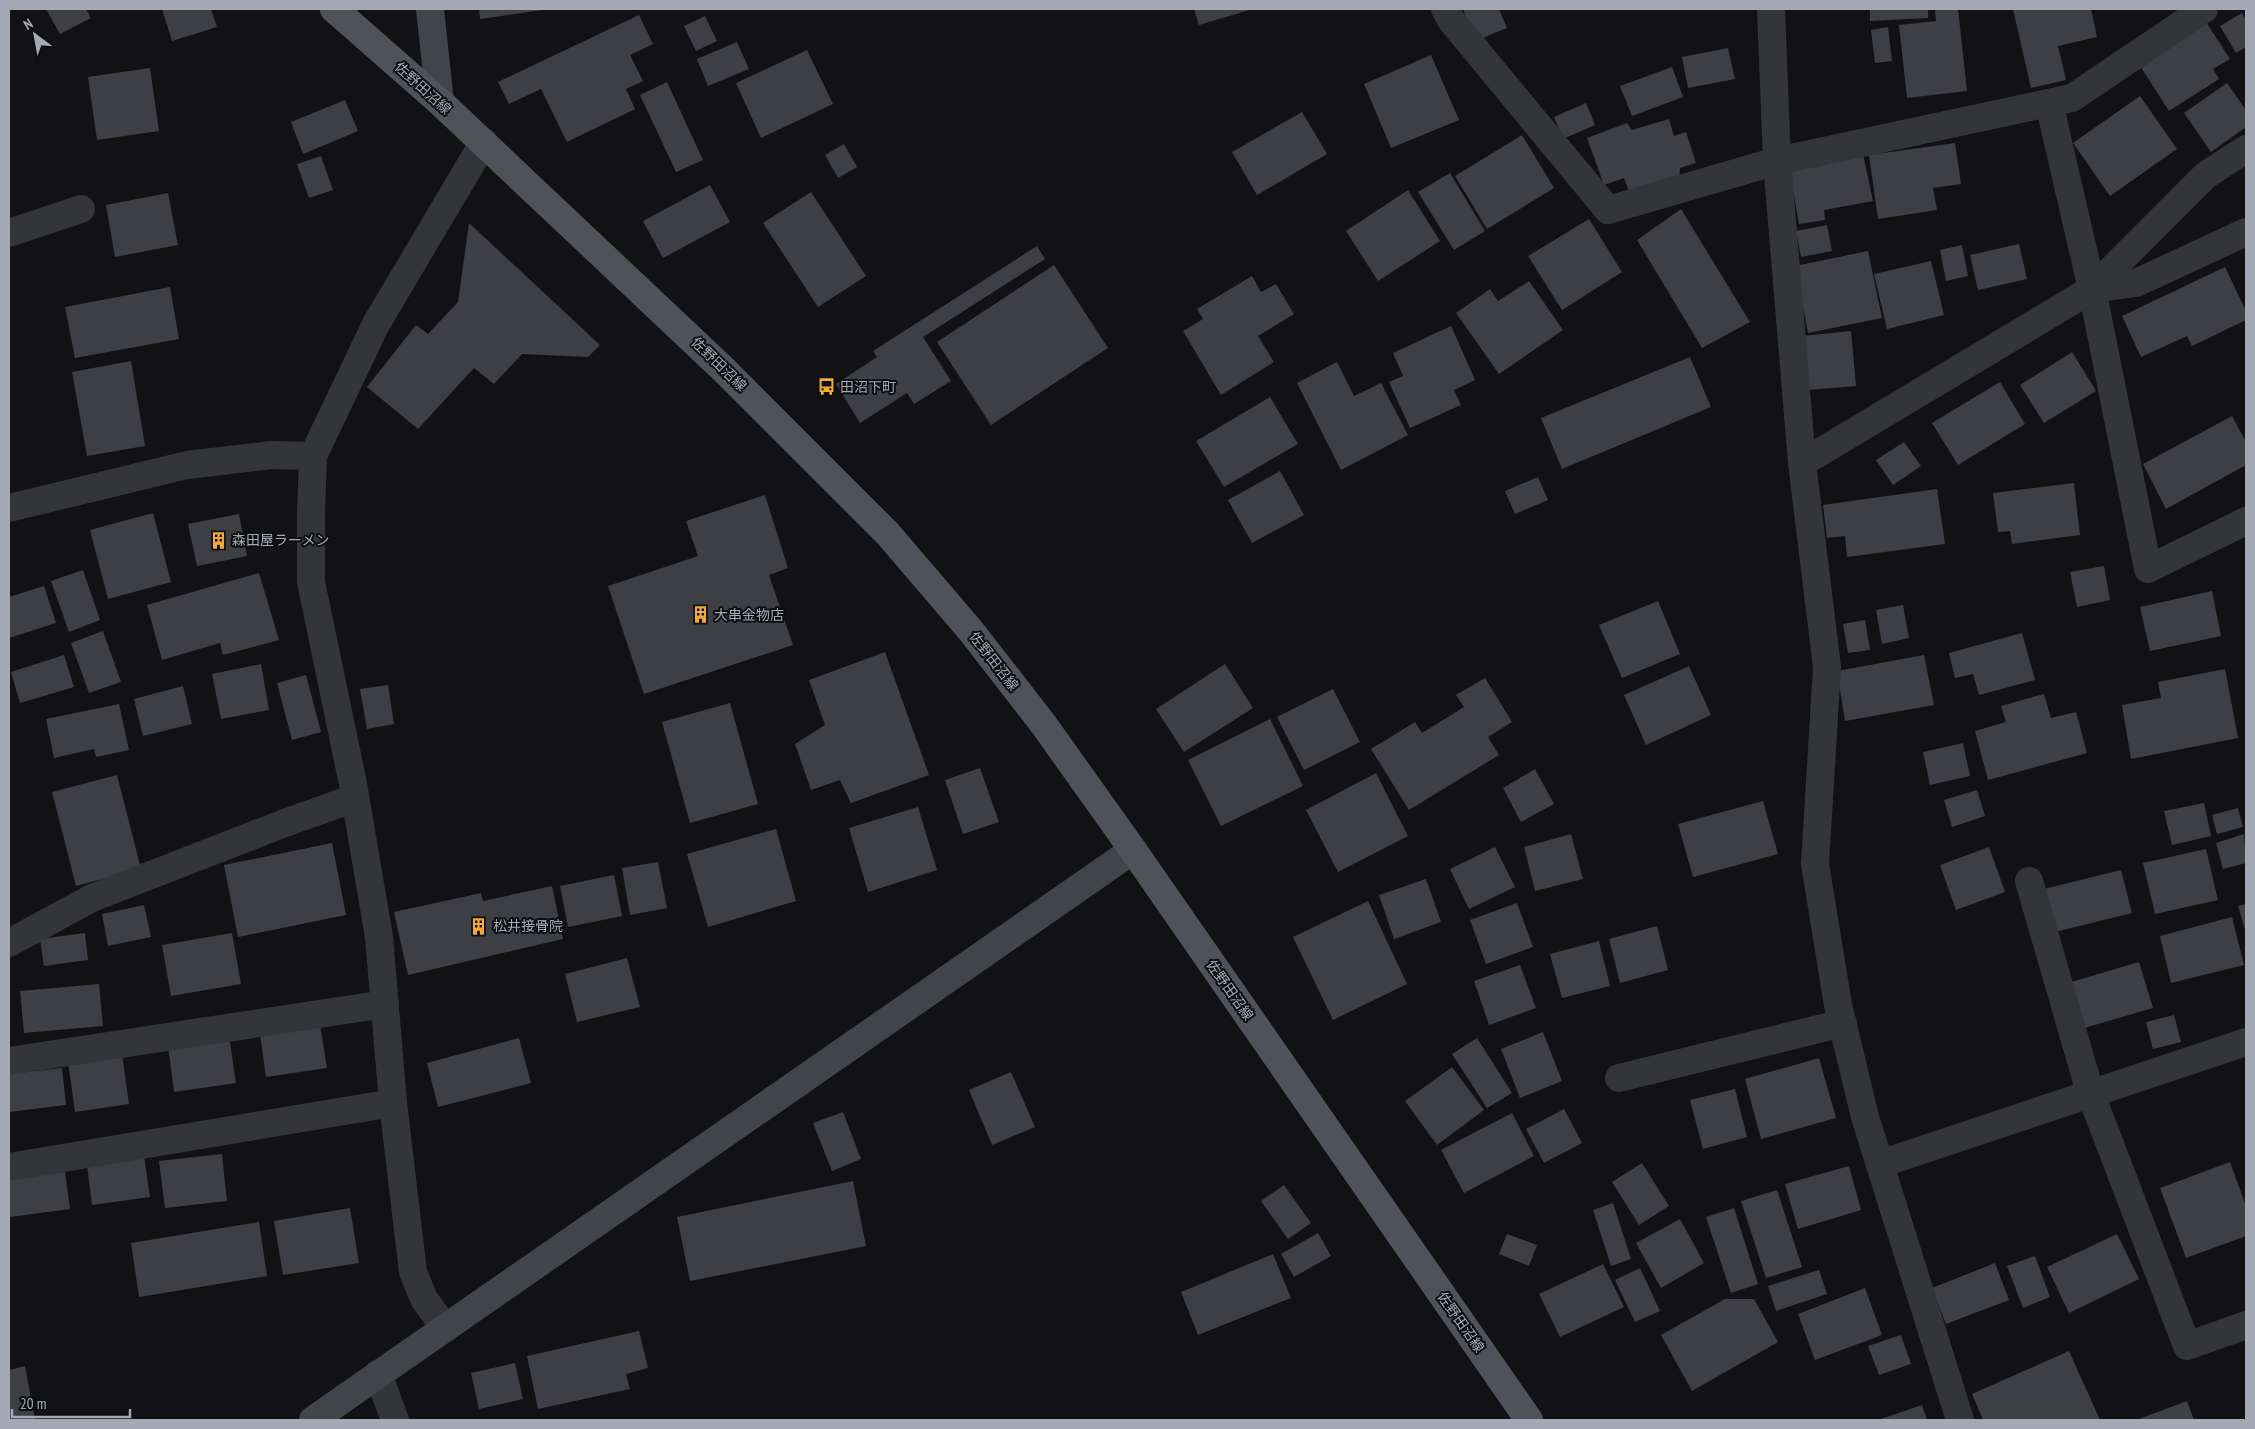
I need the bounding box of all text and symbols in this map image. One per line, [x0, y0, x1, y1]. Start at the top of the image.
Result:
north arrow [10, 10, 60, 60]
text: N [20, 14, 36, 34]
street label: 佐野田沼線 [391, 58, 455, 118]
street label: 佐野田沼線 [688, 333, 750, 395]
bus stop icon: 田沼下町 [816, 377, 836, 397]
place label: 田沼下町 [840, 378, 896, 396]
building icon: 森田屋ラーメン [208, 530, 228, 550]
place label: 森田屋ラーメン [232, 531, 329, 549]
building icon: 大串金物店 [690, 605, 710, 625]
place label: 大串金物店 [714, 606, 784, 624]
street label: 佐野田沼線 [965, 628, 1023, 694]
building icon: 松井接骨院 [469, 916, 489, 936]
place label: 松井接骨院 [493, 917, 563, 935]
street label: 佐野田沼線 [1203, 956, 1257, 1024]
street label: 佐野田沼線 [1434, 1288, 1488, 1356]
scale bar [12, 1386, 130, 1418]
text: 20 m [20, 1394, 46, 1413]

